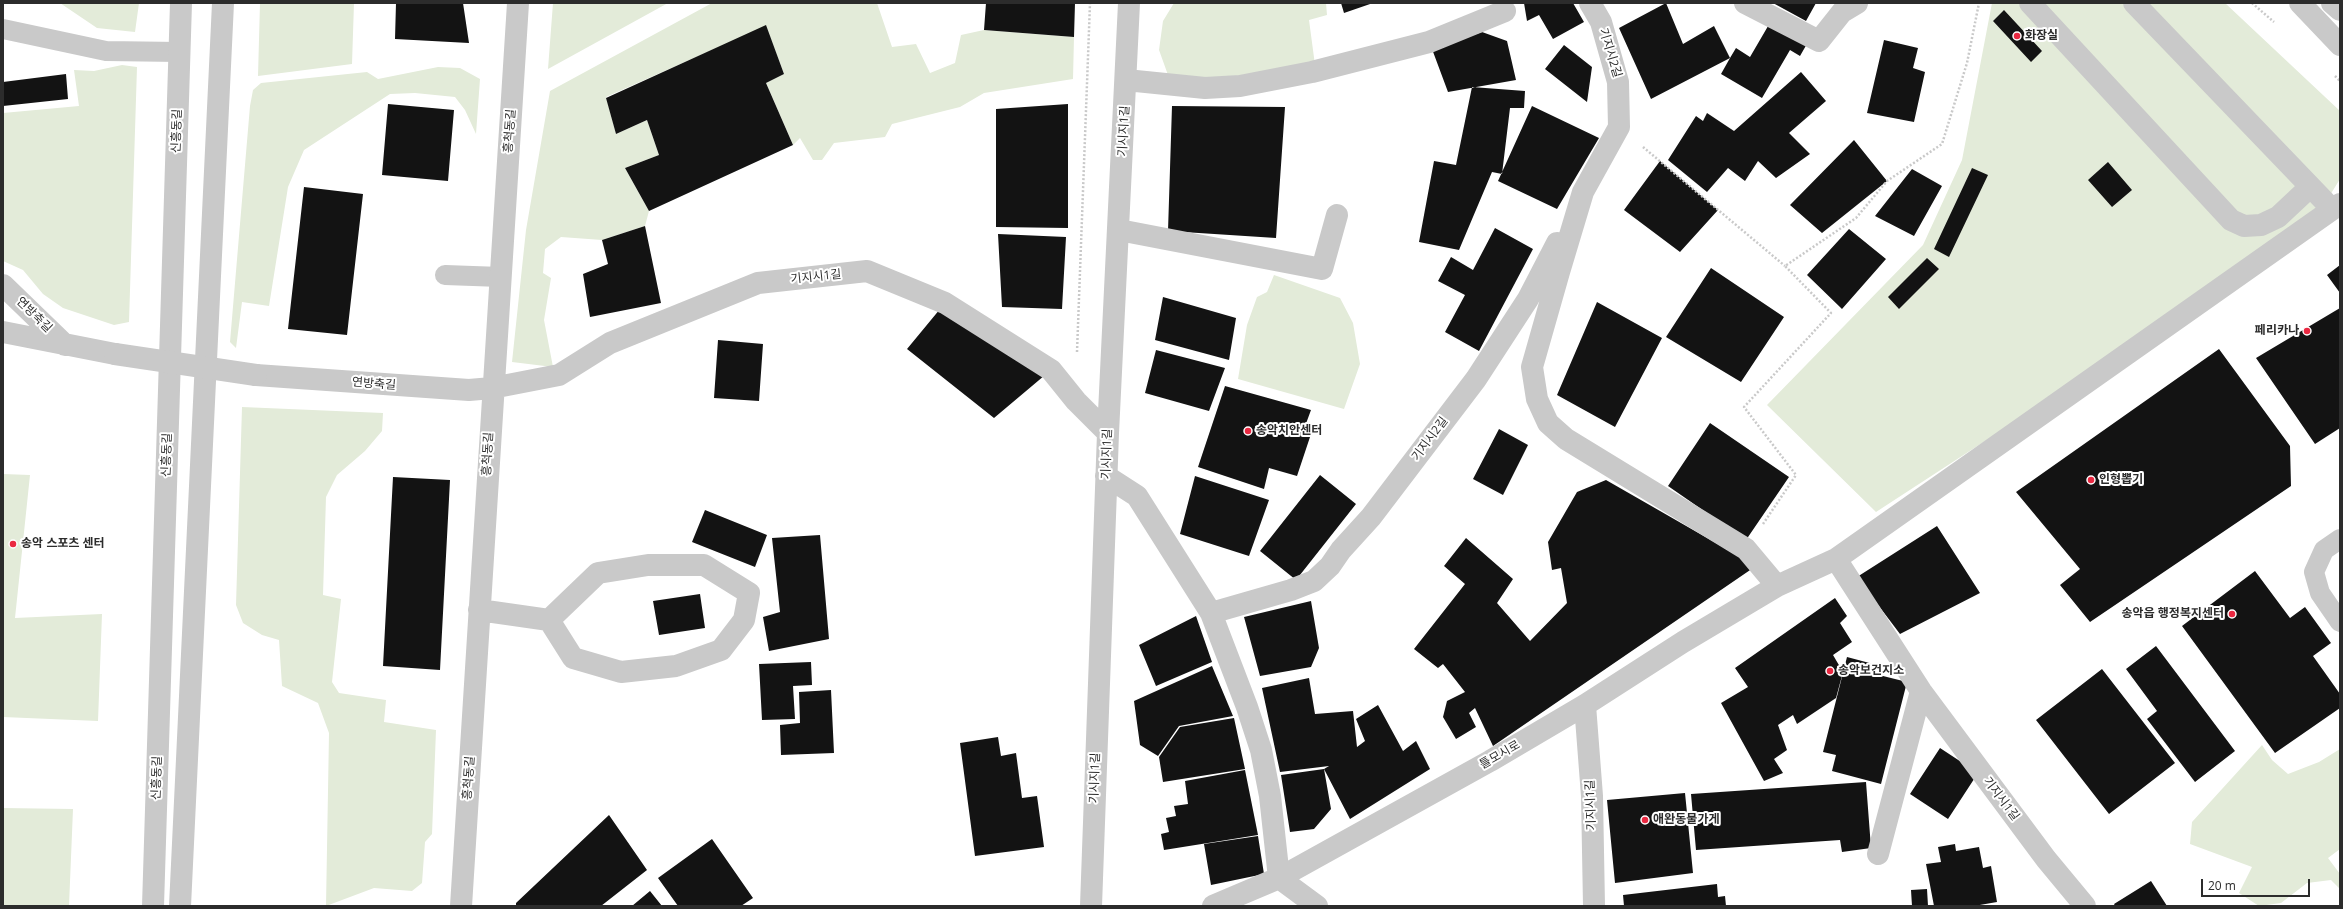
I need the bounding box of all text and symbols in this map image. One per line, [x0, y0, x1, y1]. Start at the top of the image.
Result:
street label: 기지시2길 [1596, 26, 1624, 80]
place label: 화장실 [2025, 29, 2058, 43]
marker: 화장실 [2012, 31, 2022, 41]
street label: 기시지1길 [1115, 105, 1133, 157]
street label: 흥척동길 [501, 108, 519, 154]
street label: 신흥동길 [169, 109, 185, 153]
street label: 기지시1길 [790, 267, 842, 287]
street label: 연방축길 [13, 294, 55, 336]
place label: 페리카나 [2255, 324, 2299, 338]
marker: 페리카나 [2302, 326, 2312, 336]
street label: 연방축길 [351, 375, 397, 393]
street label: 기지시2길 [1409, 414, 1451, 464]
place label: 송악치안센터 [1256, 424, 1322, 438]
marker: 송악치안센터 [1243, 426, 1253, 436]
street label: 기시지1길 [1099, 428, 1115, 480]
street label: 흥척동길 [480, 432, 496, 476]
street label: 신흥동길 [159, 433, 175, 477]
place label: 인형뽑기 [2099, 473, 2143, 487]
marker: 인형뽑기 [2086, 475, 2096, 485]
place label: 송악 스포츠 센터 [21, 537, 105, 551]
marker: 송악 스포츠 센터 [8, 539, 18, 549]
place label: 송악읍 행정복지센터 [2122, 607, 2224, 621]
marker: 송악읍 행정복지센터 [2227, 609, 2237, 619]
place label: 송악보건지소 [1838, 664, 1904, 678]
marker: 송악보건지소 [1825, 666, 1835, 676]
street label: 틀모시로 [1477, 738, 1523, 772]
street label: 기시지1길 [1087, 752, 1103, 804]
street label: 흥척동길 [460, 755, 478, 801]
street label: 신흥동길 [149, 756, 165, 800]
street label: 기지시1길 [1980, 774, 2022, 824]
street label: 기지시1길 [1583, 779, 1599, 831]
place label: 애완동물가게 [1653, 813, 1719, 827]
marker: 애완동물가게 [1640, 815, 1650, 825]
scale bar [2203, 871, 2312, 897]
text: 20 m [2208, 877, 2236, 894]

